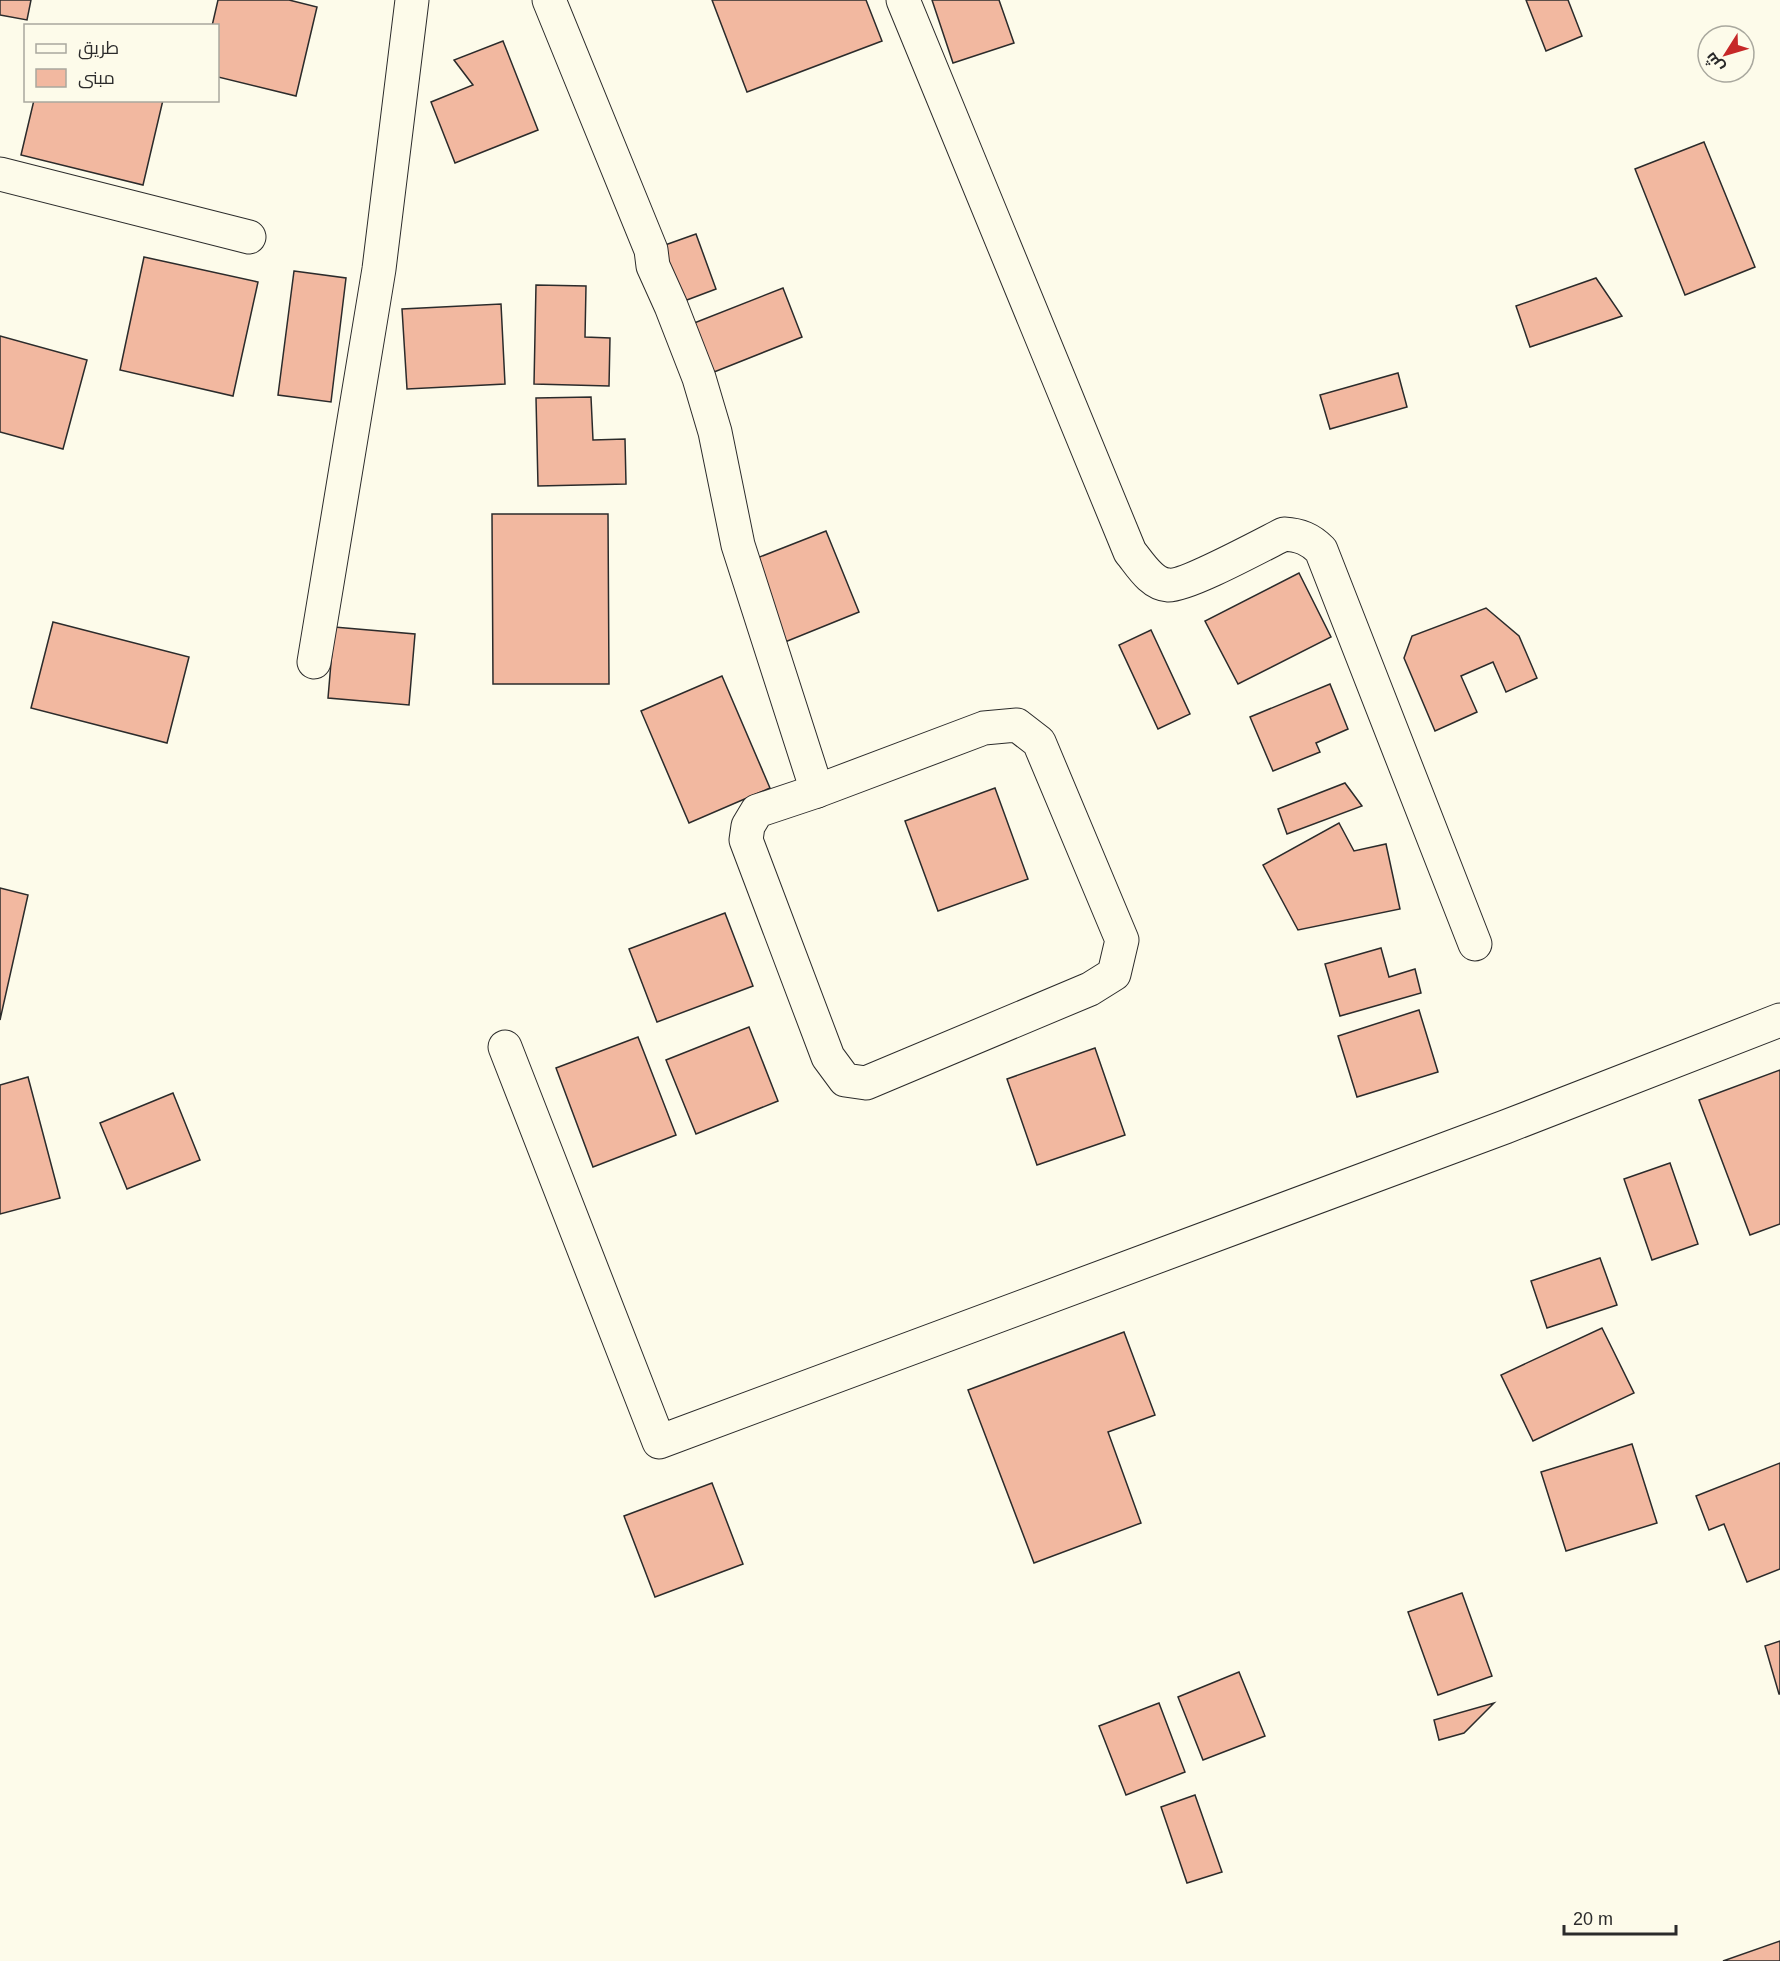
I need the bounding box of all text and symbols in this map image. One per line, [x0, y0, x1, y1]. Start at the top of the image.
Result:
legend [24, 24, 219, 102]
north arrow [1696, 24, 1756, 84]
text: طريق [78, 38, 119, 60]
text: ش [1701, 49, 1728, 76]
text: مبنى [78, 68, 115, 89]
scale bar [1564, 1898, 1676, 1936]
text: 20 m [1573, 1909, 1613, 1929]

